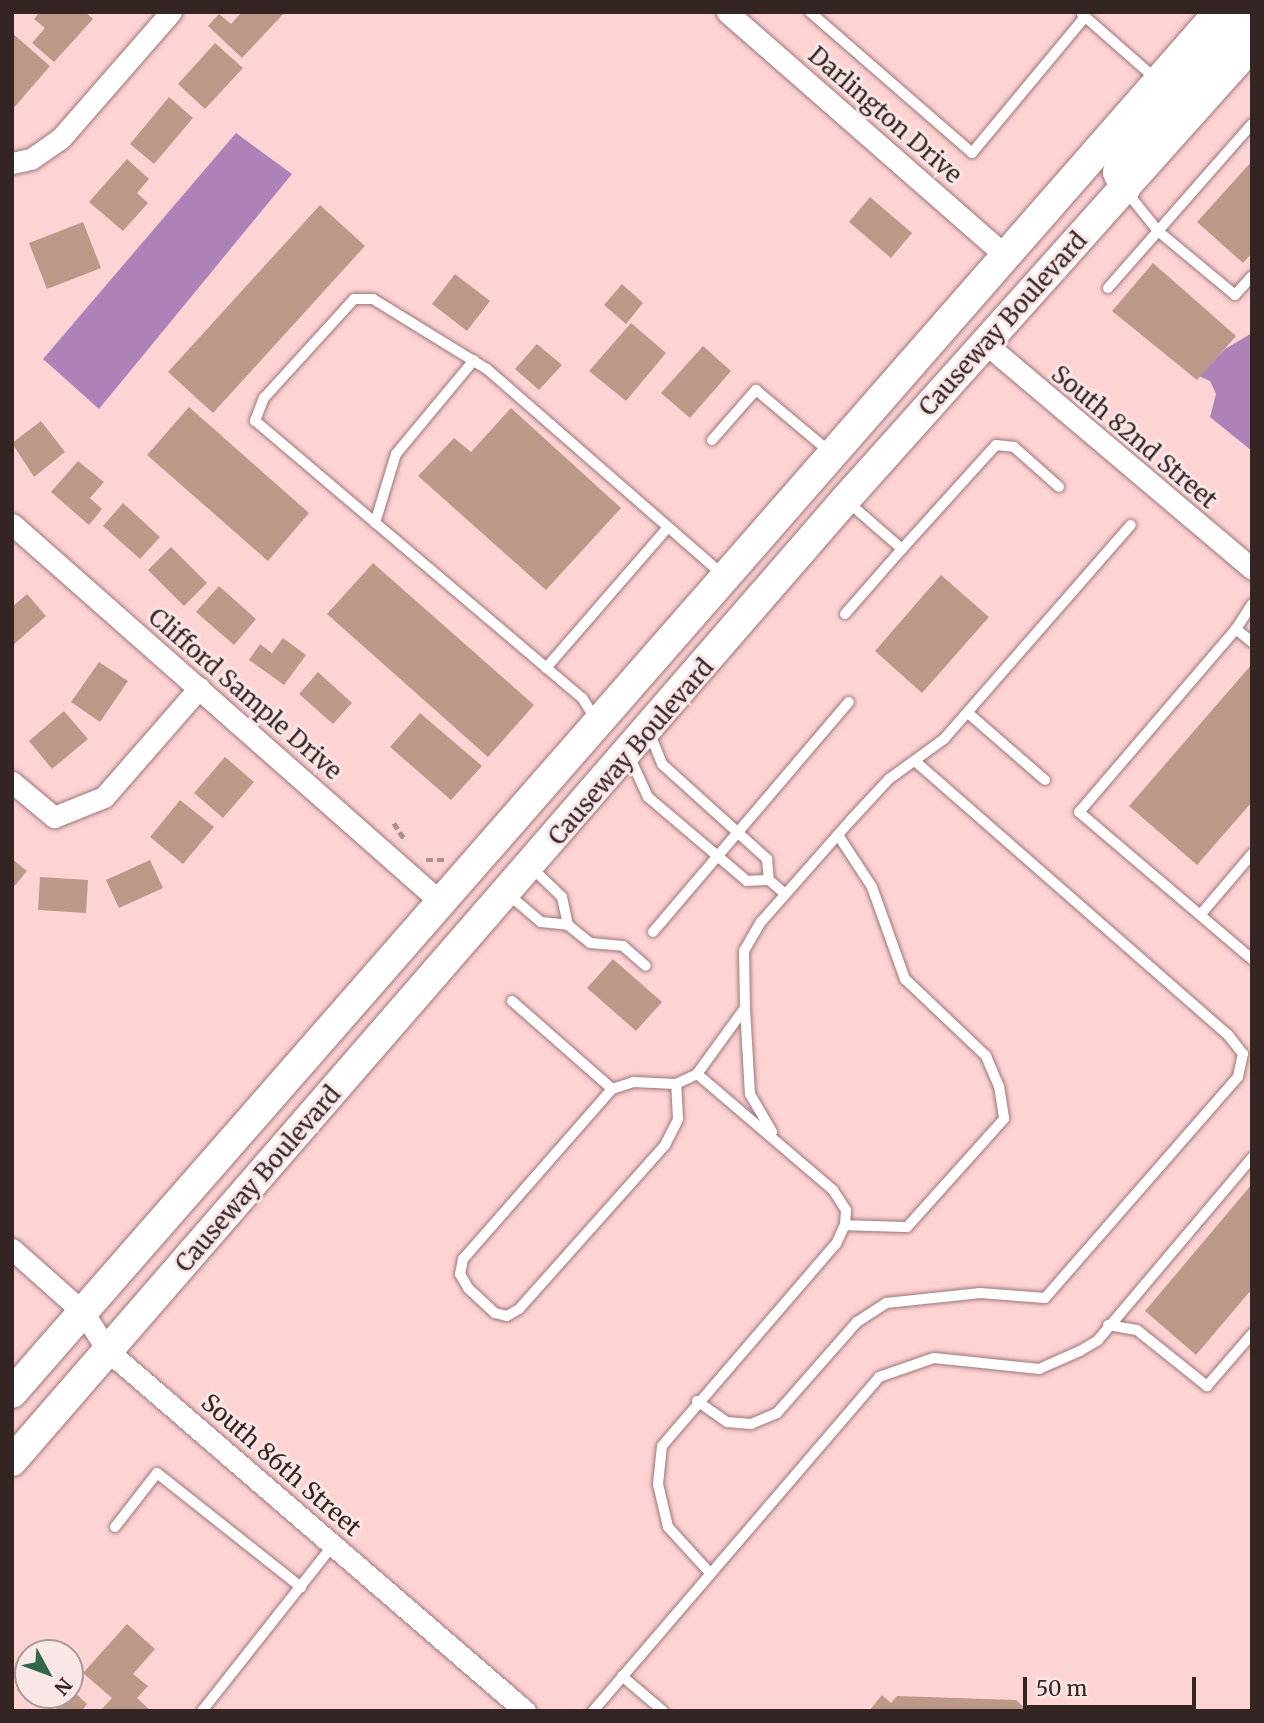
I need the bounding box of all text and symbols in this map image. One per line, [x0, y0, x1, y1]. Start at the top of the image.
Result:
street label: Darlington Drive [803, 41, 967, 189]
street label: Causeway Boulevard [913, 226, 1093, 422]
street label: South 82nd Street [1046, 360, 1222, 514]
street label: Clifford Sample Drive [143, 602, 347, 786]
street label: Causeway Boulevard [542, 653, 720, 851]
street label: Causeway Boulevard [169, 1080, 347, 1278]
street label: South 86th Street [195, 1388, 367, 1542]
north arrow [14, 1639, 84, 1709]
scale bar [1026, 1664, 1199, 1708]
text: N [49, 1673, 77, 1700]
text: 50 m [1036, 1675, 1087, 1702]

